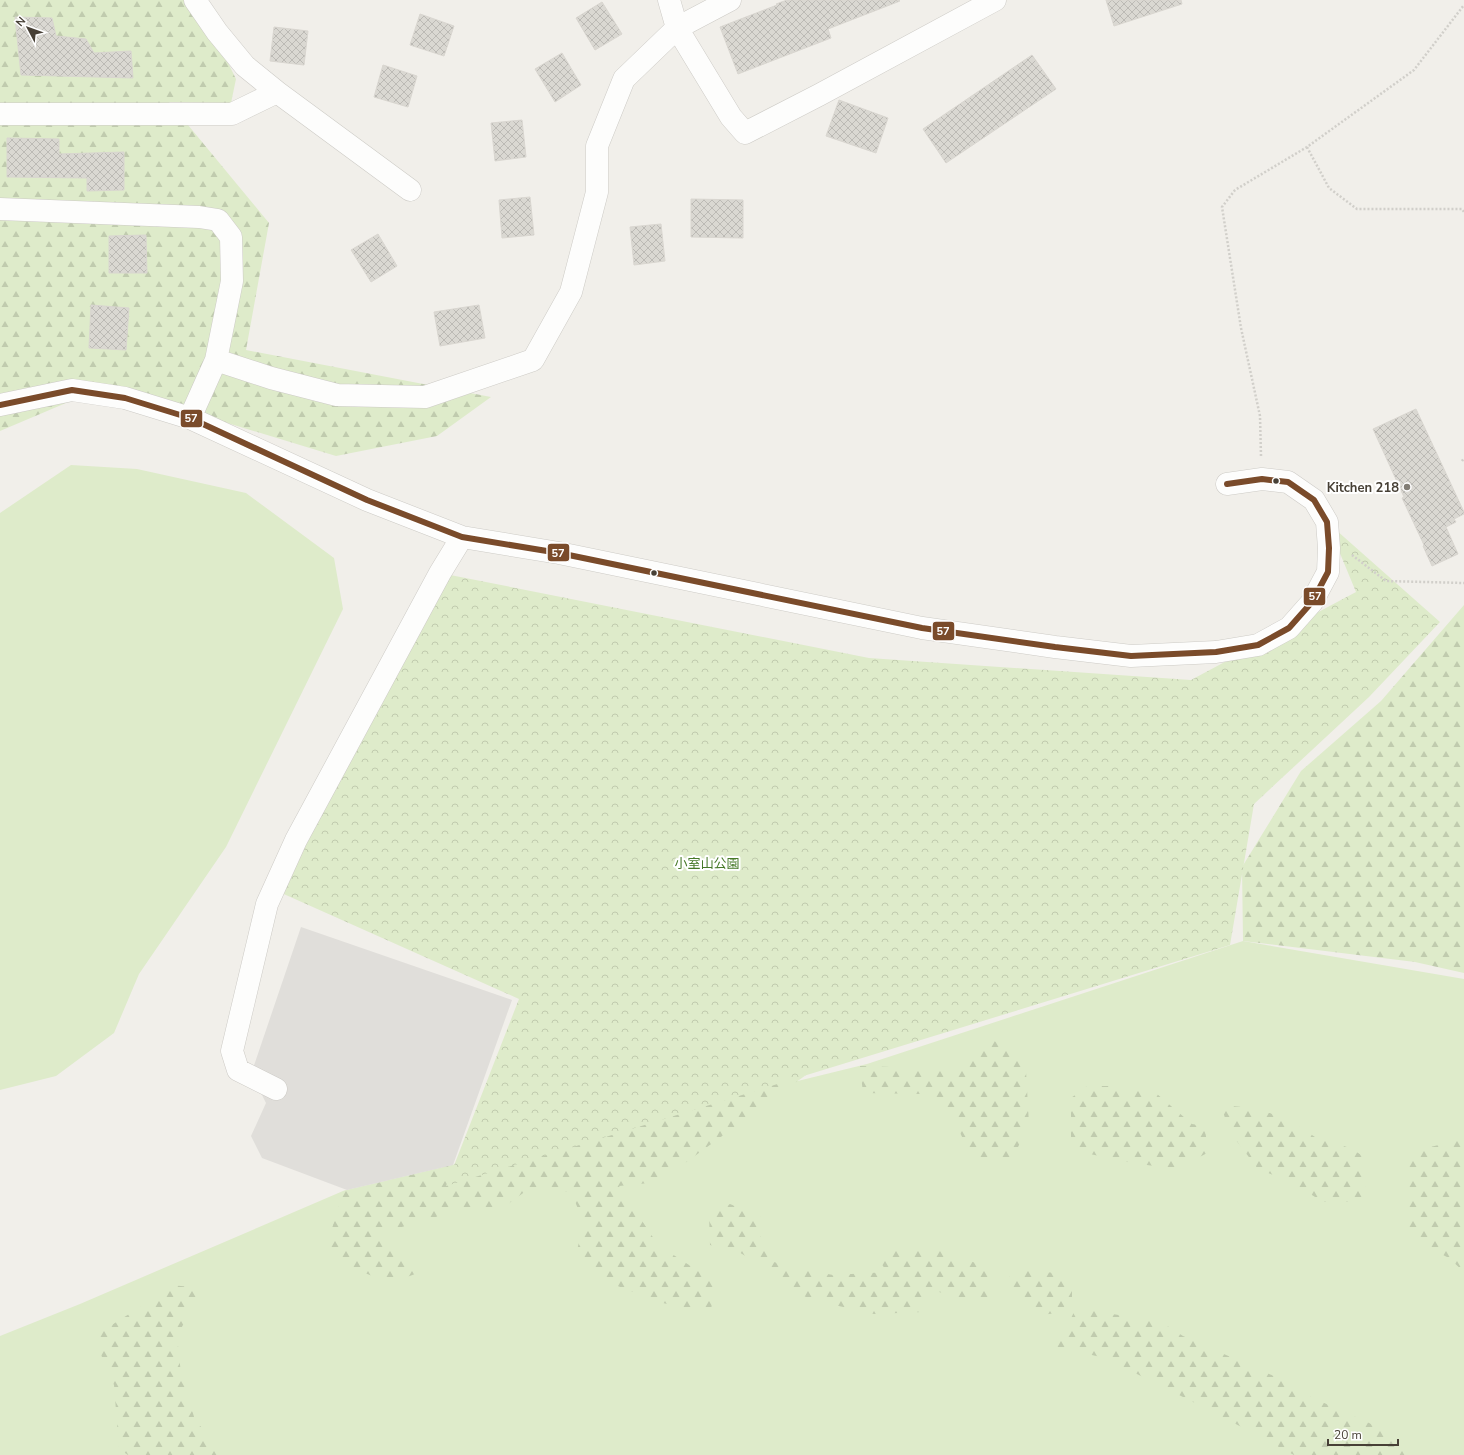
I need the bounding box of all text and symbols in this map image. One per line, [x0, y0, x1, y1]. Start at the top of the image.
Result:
north arrow [8, 8, 48, 48]
text: N [12, 14, 29, 30]
line badge: 57 [180, 409, 203, 428]
text: 57 [184, 411, 198, 426]
unlabelled marker [1271, 476, 1281, 486]
place label: Kitchen 218 [1327, 479, 1399, 497]
marker: Kitchen 218 [1402, 482, 1412, 492]
line badge: 57 [547, 543, 570, 562]
text: 57 [551, 546, 565, 561]
unlabelled marker [649, 568, 659, 578]
line badge: 57 [1303, 587, 1326, 606]
text: 57 [1308, 589, 1322, 604]
line badge: 57 [932, 621, 955, 641]
text: 57 [936, 624, 950, 639]
park label: 小室山公園 [674, 855, 740, 873]
scale bar [1328, 1421, 1398, 1447]
text: 20 m [1334, 1427, 1362, 1443]

